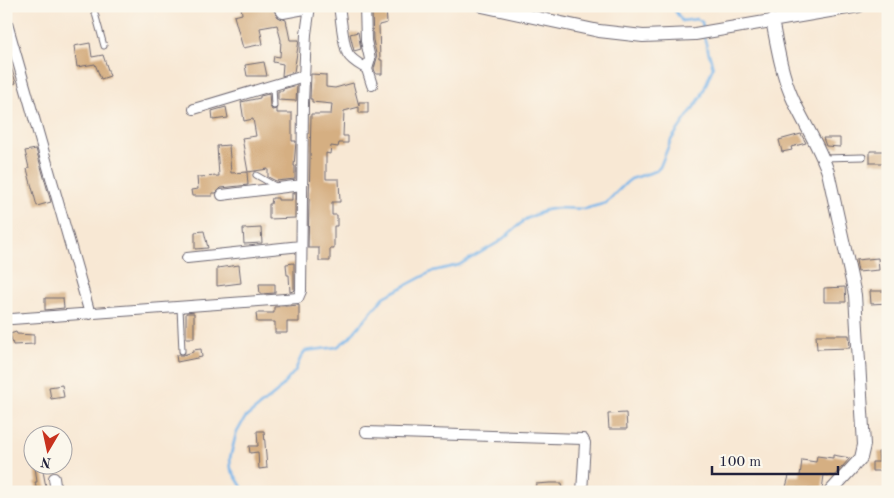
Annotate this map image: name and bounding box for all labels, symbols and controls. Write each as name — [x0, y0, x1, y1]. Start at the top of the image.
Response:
north arrow — [22, 426, 72, 476]
scale bar — [712, 443, 838, 475]
text: N — [39, 454, 53, 470]
text: 100 m — [719, 455, 761, 470]

